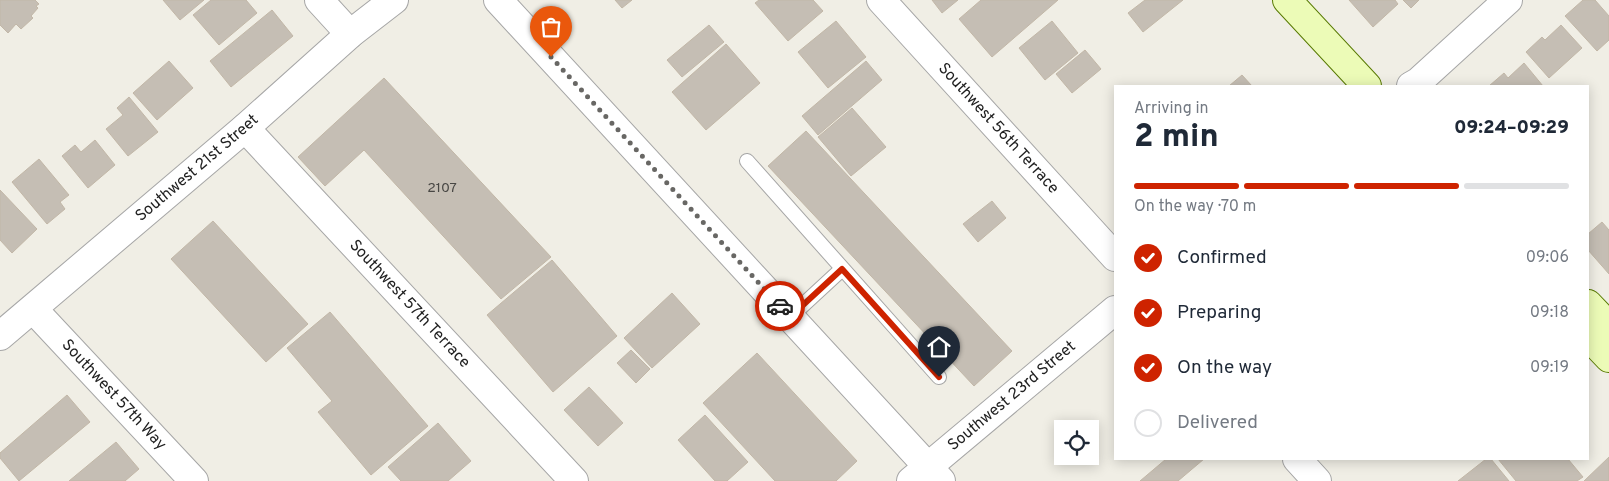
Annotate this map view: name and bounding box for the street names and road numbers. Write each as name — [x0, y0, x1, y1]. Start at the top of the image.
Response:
street label: Southwest 56th Terrace — [933, 59, 1063, 198]
street label: Southwest 21st Street — [132, 110, 263, 226]
street label: Southwest 57th Terrace — [345, 236, 474, 373]
street label: Southwest 57th Way — [57, 336, 170, 455]
street label: Southwest 23rd Street — [944, 337, 1080, 456]

